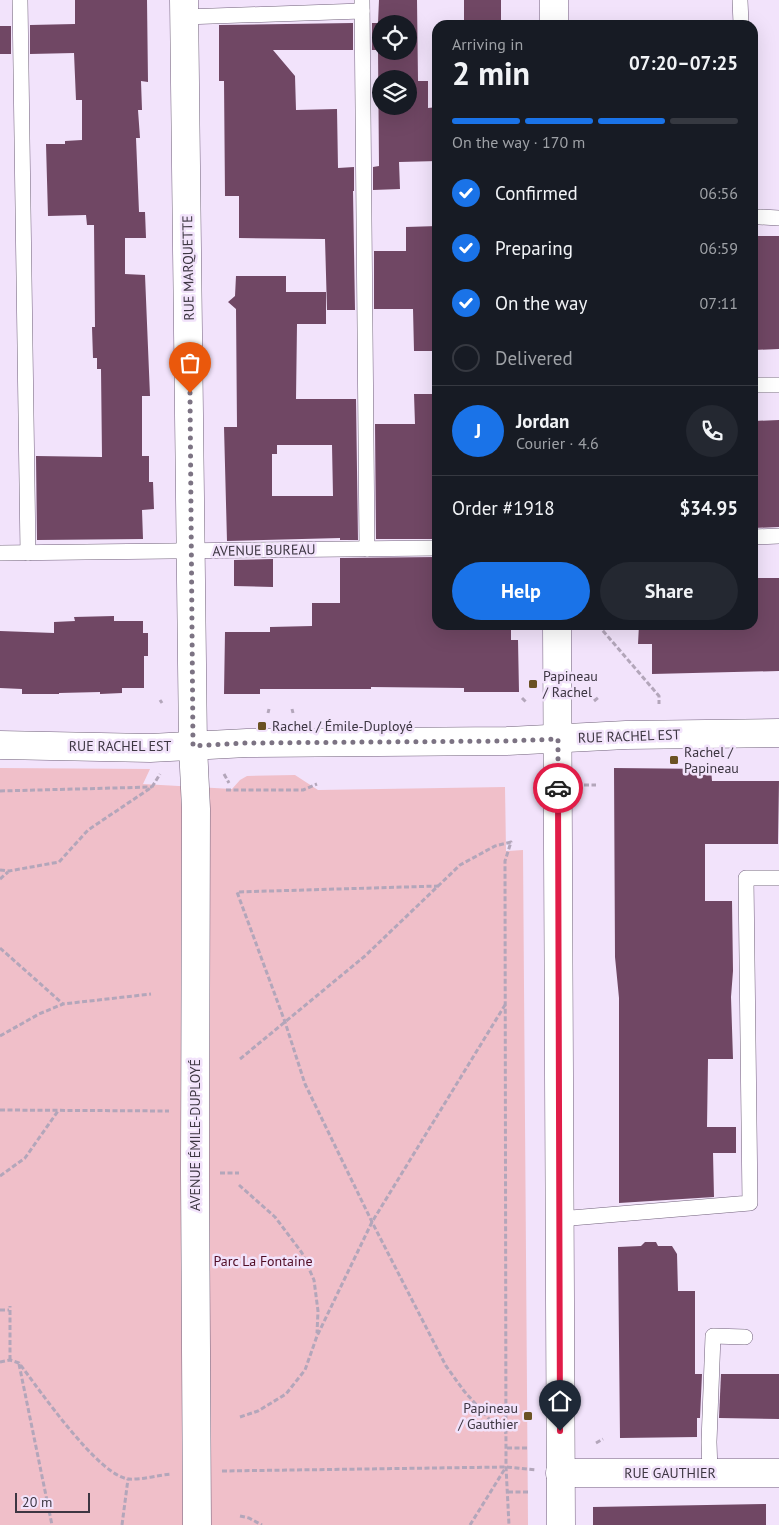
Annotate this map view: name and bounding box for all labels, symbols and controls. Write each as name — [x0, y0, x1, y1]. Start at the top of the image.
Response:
map controls — [372, 15, 417, 115]
button: locate — [372, 15, 417, 60]
text: Arriving in — [452, 34, 523, 54]
text: 07:20–07:25 — [629, 51, 738, 75]
text: 2 min — [452, 52, 530, 94]
button: layers — [372, 70, 417, 115]
text: On the way · 170 m — [452, 132, 585, 152]
icon: check — [452, 179, 480, 207]
text: Confirmed — [495, 181, 578, 205]
text: 06:56 — [700, 183, 738, 203]
street label: RUE MARQUETTE — [178, 215, 198, 321]
icon: check — [452, 234, 480, 262]
text: Preparing — [495, 236, 573, 260]
text: 06:59 — [700, 238, 738, 258]
icon: check — [452, 289, 480, 317]
text: On the way — [495, 291, 587, 315]
text: 07:11 — [700, 293, 738, 313]
pin — [169, 342, 211, 393]
text: Delivered — [495, 346, 573, 370]
icon: bag — [176, 349, 204, 377]
button: phone — [686, 405, 738, 457]
text: Jordan — [516, 409, 569, 433]
text: J — [475, 419, 481, 443]
text: Courier · 4.6 — [516, 433, 599, 453]
text: Order #1918 — [452, 496, 555, 520]
text: $34.95 — [679, 496, 738, 520]
street label: AVENUE BUREAU — [212, 540, 316, 560]
button: Help — [452, 562, 590, 620]
button: Share — [600, 562, 738, 620]
place label: Papineau / Rachel — [542, 667, 598, 701]
marker: Papineau / Rachel — [527, 678, 539, 690]
place label: Rachel / Émile-Duployé — [272, 717, 413, 735]
marker: Rachel / Émile-Duployé — [256, 720, 268, 732]
street label: RUE RACHEL EST — [577, 725, 681, 747]
street label: RUE RACHEL EST — [69, 737, 171, 755]
place label: Rachel / Papineau — [684, 743, 739, 777]
marker: Rachel / Papineau — [668, 754, 680, 766]
courier — [533, 763, 583, 813]
icon: car — [544, 774, 572, 802]
street label: AVENUE ÉMILE-DUPLOYÉ — [186, 1059, 204, 1211]
park label: Parc La Fontaine — [213, 1252, 313, 1270]
pin — [539, 1380, 581, 1431]
icon: home — [546, 1387, 574, 1415]
place label: Papineau / Gauthier — [457, 1399, 518, 1433]
marker: Papineau / Gauthier — [522, 1410, 534, 1422]
street label: RUE GAUTHIER — [624, 1464, 716, 1482]
scale bar — [15, 1490, 90, 1513]
text: 20 m — [22, 1493, 52, 1511]

